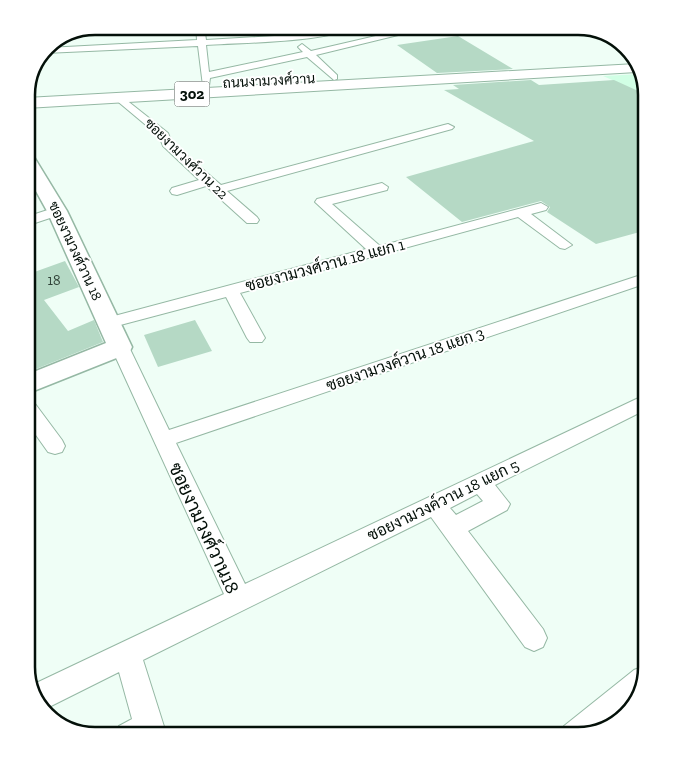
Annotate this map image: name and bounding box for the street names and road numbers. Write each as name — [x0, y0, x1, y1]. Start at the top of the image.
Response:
street label: ถนนงามวงศ์วาน — [222, 69, 316, 92]
road number: 302 — [174, 82, 210, 106]
street label: ซอยงามวงศ์วาน 22 — [141, 114, 232, 203]
street label: ซอยงามวงศ์วาน 18 — [45, 199, 105, 303]
street label: ซอยงามวงศ์วาน 18 แยก 1 — [243, 232, 407, 295]
street label: ซอยงามวงค์วาน 18 แยก 3 — [323, 320, 487, 395]
street label: ซอยงามวงค์วาน 18 แยก 5 — [363, 452, 522, 545]
street label: ซอยงามวงศ์วาน18 — [164, 459, 245, 597]

